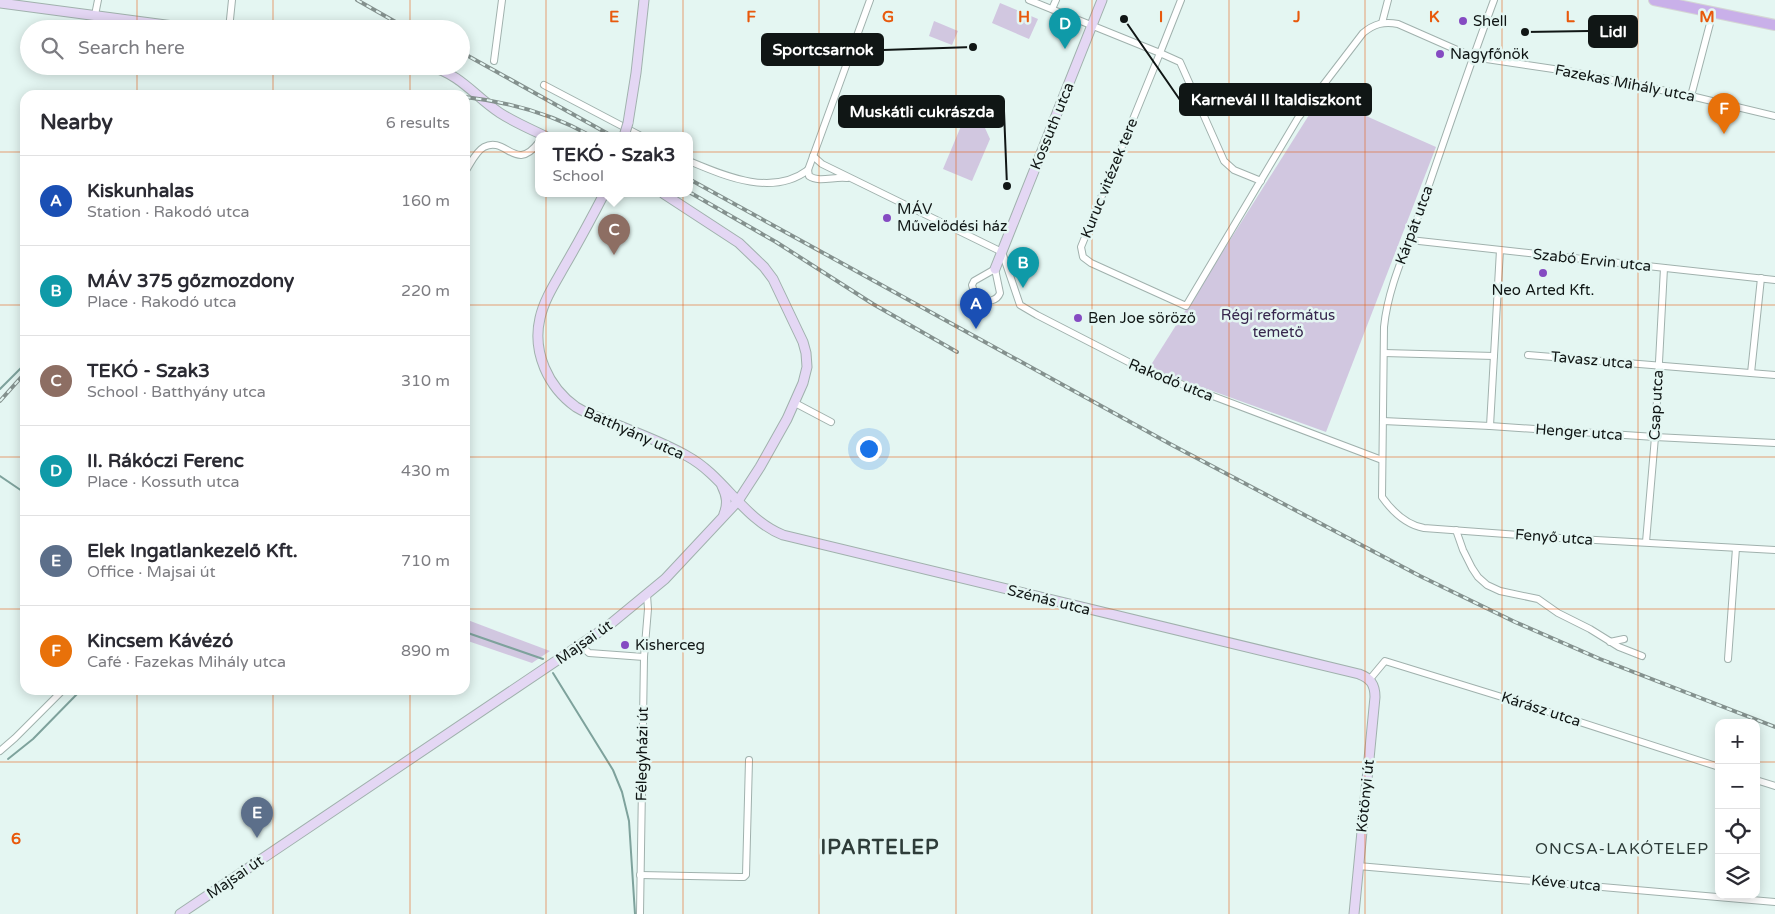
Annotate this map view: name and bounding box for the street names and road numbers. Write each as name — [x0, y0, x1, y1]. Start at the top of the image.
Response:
street label: Fazekas Mihály utca — [1553, 61, 1697, 105]
street label: Kossuth utca — [1026, 80, 1078, 172]
street label: Kuruc vitézek tere — [1077, 115, 1141, 241]
street label: Kárpát utca — [1391, 183, 1437, 267]
street label: Szabó Ervin utca — [1532, 245, 1652, 275]
street label: Tavasz utca — [1550, 347, 1634, 373]
street label: Rakodó utca — [1126, 355, 1216, 405]
street label: Csap utca — [1645, 369, 1667, 441]
street label: Batthyány utca — [581, 403, 687, 463]
street label: Henger utca — [1535, 420, 1623, 444]
street label: Fenyő utca — [1514, 525, 1594, 549]
street label: Szénás utca — [1006, 581, 1092, 619]
street label: Majsai út — [552, 616, 616, 668]
street label: Kárász utca — [1499, 688, 1583, 730]
street label: Félegyházi út — [632, 706, 652, 801]
street label: Kötönyi út — [1352, 758, 1378, 833]
street label: Majsai út — [203, 851, 267, 903]
street label: Kéve utca — [1530, 871, 1602, 895]

